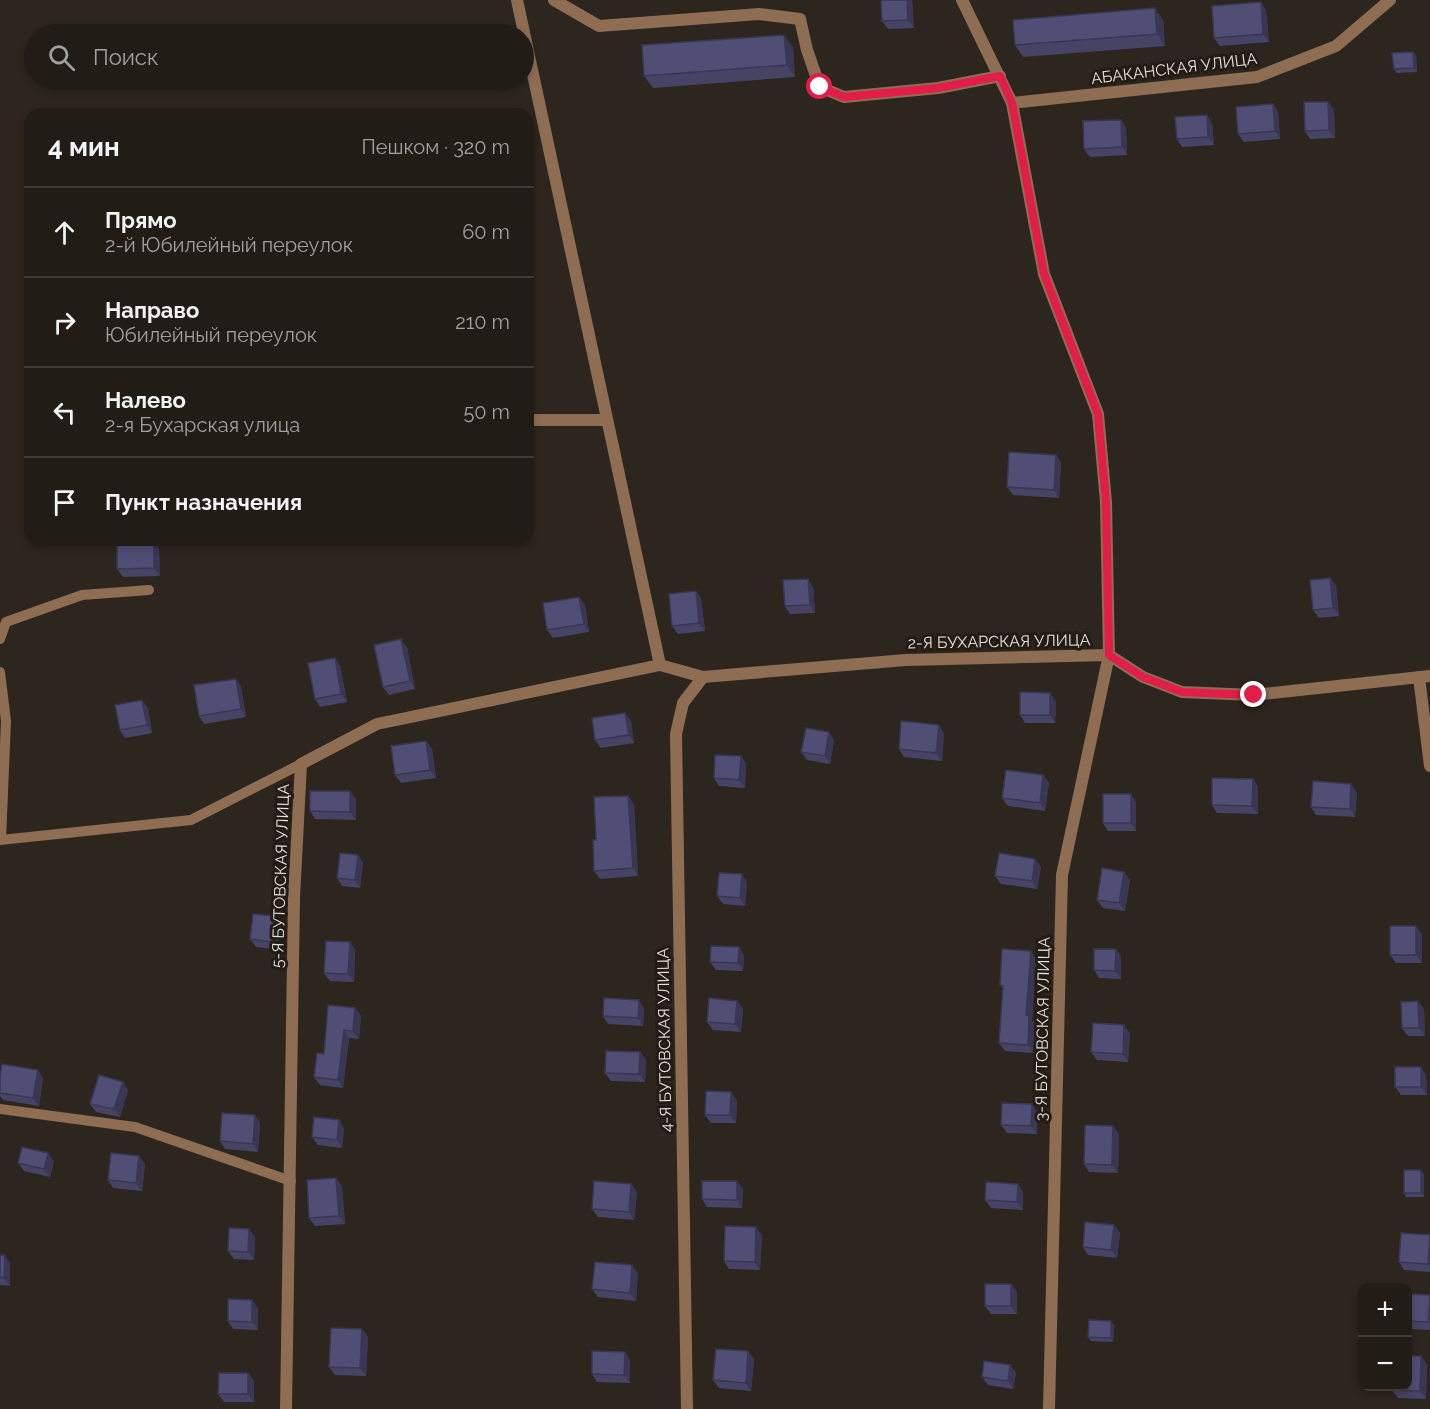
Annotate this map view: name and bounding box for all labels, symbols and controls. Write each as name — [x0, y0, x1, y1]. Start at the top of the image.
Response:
search box — [24, 24, 534, 90]
icon: search — [45, 41, 78, 74]
text: Поиск — [93, 44, 158, 70]
street label: АБАКАНСКАЯ УЛИЦА — [1090, 49, 1258, 88]
route start — [806, 73, 832, 99]
text: 4 мин — [48, 132, 120, 162]
text: Пешком · 320 m — [361, 135, 510, 159]
text: Прямо — [105, 207, 177, 233]
icon: ahead — [48, 216, 81, 249]
text: 60 m — [462, 220, 510, 244]
text: 2-й Юбилейный переулок — [105, 233, 353, 257]
text: Направо — [105, 297, 199, 323]
icon: right — [48, 306, 81, 339]
text: 210 m — [455, 310, 510, 334]
text: Юбилейный переулок — [105, 323, 317, 347]
text: Налево — [105, 387, 186, 413]
icon: left — [48, 396, 81, 429]
text: 50 m — [463, 400, 510, 424]
text: 2-я Бухарская улица — [105, 413, 300, 437]
icon: arrive — [48, 486, 81, 519]
text: Пункт назначения — [105, 489, 302, 515]
street label: 2-Я БУХАРСКАЯ УЛИЦА — [907, 630, 1091, 653]
route end — [1240, 681, 1266, 707]
street label: 5-Я БУТОВСКАЯ УЛИЦА — [268, 783, 293, 969]
street label: 3-Я БУТОВСКАЯ УЛИЦА — [1031, 937, 1054, 1121]
street label: 4-Я БУТОВСКАЯ УЛИЦА — [653, 947, 676, 1132]
map controls — [1358, 1283, 1412, 1391]
button: + — [1358, 1283, 1412, 1337]
button: − — [1358, 1337, 1412, 1391]

